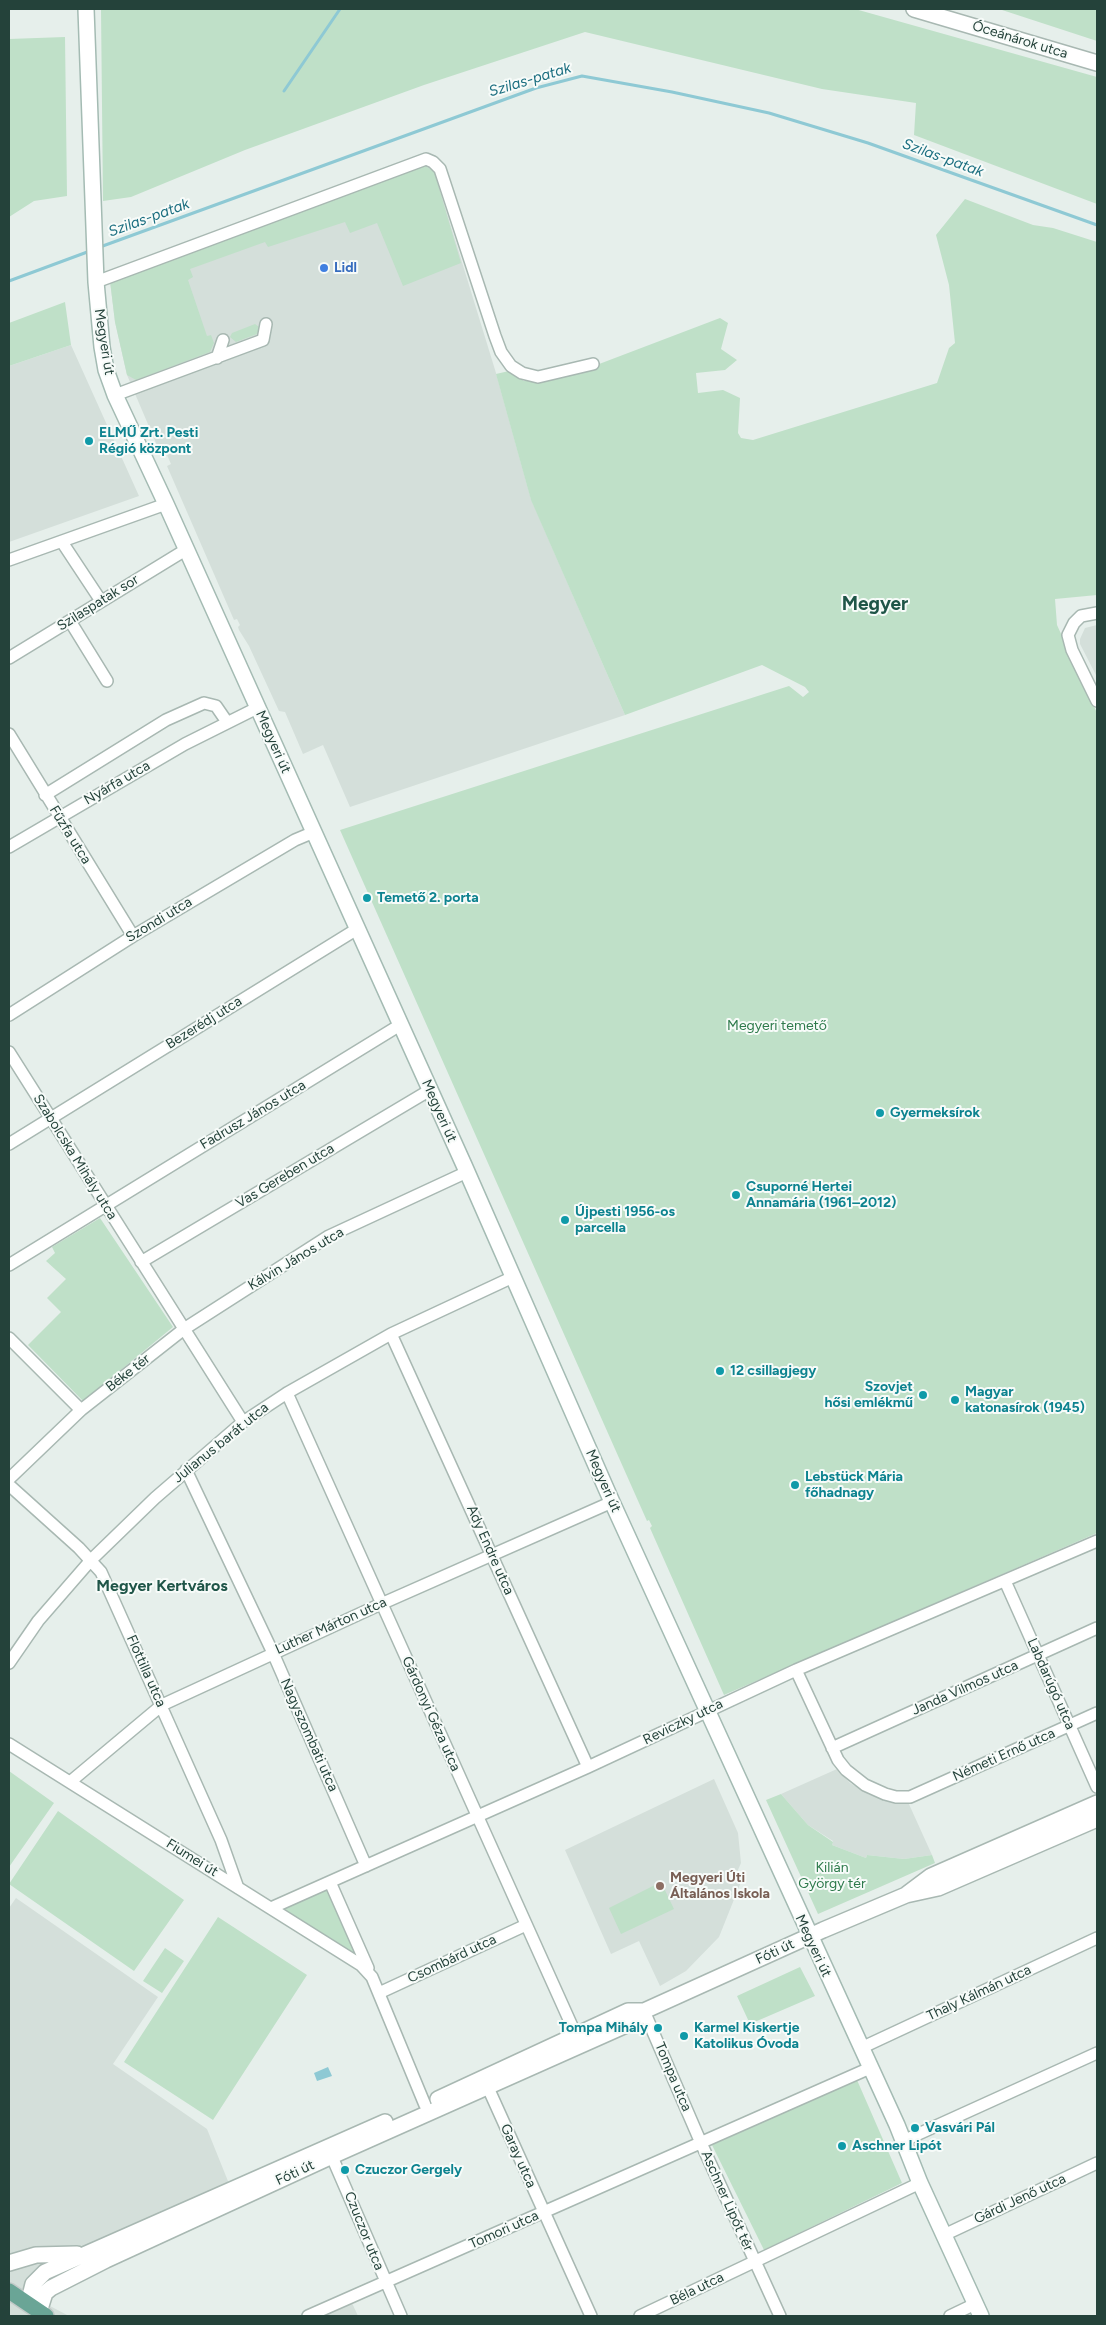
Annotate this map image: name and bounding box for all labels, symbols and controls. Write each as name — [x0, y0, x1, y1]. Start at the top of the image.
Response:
street label: Óceánárok utca — [970, 17, 1070, 63]
water label: Szilas-patak — [487, 59, 573, 101]
water label: Szilas-patak — [900, 135, 986, 181]
water label: Szilas-patak — [106, 195, 192, 241]
place label: Lidl — [334, 260, 357, 276]
marker: Lidl — [318, 262, 330, 274]
street label: Megyeri út — [90, 308, 118, 376]
place label: ELMŰ Zrt. Pesti Régió központ — [99, 425, 198, 458]
marker: ELMŰ Zrt. Pesti Régió központ — [83, 435, 95, 447]
street label: Szilaspatak sor — [54, 571, 142, 635]
district label: Megyer — [842, 593, 908, 615]
street label: Megyeri út — [252, 708, 294, 776]
street label: Nyárfa utca — [81, 757, 153, 809]
street label: Fűzfa utca — [45, 803, 95, 867]
place label: Temető 2. porta — [377, 890, 479, 906]
marker: Temető 2. porta — [361, 892, 373, 904]
street label: Szondi utca — [123, 894, 195, 946]
street label: Bezerédj utca — [163, 993, 245, 1053]
park label: Megyeri temető — [727, 1018, 827, 1034]
street label: Fadrusz János utca — [197, 1077, 309, 1153]
street label: Megyeri út — [418, 1077, 460, 1145]
street label: Szabolcska Mihály utca — [29, 1091, 121, 1223]
place label: Gyermeksírok — [890, 1105, 980, 1121]
marker: Gyermeksírok — [874, 1107, 886, 1119]
street label: Vas Gereben utca — [233, 1140, 337, 1212]
place label: Csuporné Hertei Annamária (1961–2012) — [746, 1179, 896, 1212]
marker: Csuporné Hertei Annamária (1961–2012) — [730, 1189, 742, 1201]
place label: Újpesti 1956-os parcella — [575, 1204, 675, 1236]
marker: Újpesti 1956-os parcella — [559, 1214, 571, 1226]
street label: Kálvin János utca — [245, 1224, 347, 1294]
street label: Béke tér — [102, 1350, 154, 1396]
place label: 12 csillagjegy — [730, 1363, 816, 1379]
marker: 12 csillagjegy — [714, 1365, 726, 1377]
place label: Szovjet hősi emlékmű — [824, 1379, 913, 1411]
place label: Magyar katonasírok (1945) — [965, 1384, 1085, 1416]
marker: Szovjet hősi emlékmű — [917, 1389, 929, 1401]
marker: Magyar katonasírok (1945) — [949, 1394, 961, 1406]
street label: Julianus barát utca — [170, 1399, 272, 1487]
street label: Megyeri út — [582, 1447, 624, 1515]
place label: Lebstück Mária főhadnagy — [805, 1469, 903, 1501]
marker: Lebstück Mária főhadnagy — [789, 1479, 801, 1491]
street label: Ady Endre utca — [463, 1503, 517, 1597]
district label: Megyer Kertváros — [96, 1576, 228, 1596]
street label: Luther Márton utca — [273, 1594, 389, 1658]
street label: Flottilla utca — [123, 1632, 169, 1710]
street label: Labdarúgó utca — [1023, 1636, 1079, 1732]
street label: Gárdonyi Géza utca — [398, 1654, 464, 1774]
street label: Janda Vilmos utca — [909, 1657, 1021, 1719]
street label: Nagyszombati utca — [276, 1676, 342, 1794]
street label: Reviczky utca — [640, 1695, 726, 1749]
street label: Németi Ernő utca — [950, 1725, 1058, 1785]
street label: Fiumei út — [163, 1836, 221, 1880]
park label: Kilián György tér — [798, 1860, 866, 1892]
place label: Megyeri Úti Általános Iskola — [670, 1870, 770, 1902]
marker: Megyeri Úti Általános Iskola — [654, 1880, 666, 1892]
street label: Megyeri út — [791, 1912, 835, 1980]
street label: Csombárd utca — [405, 1931, 499, 1987]
street label: Fóti út — [753, 1936, 797, 1968]
street label: Thaly Kálmán utca — [924, 1961, 1034, 2025]
place label: Tompa Mihály — [559, 2020, 648, 2036]
place label: Karmel Kiskertje Katolikus Óvoda — [694, 2020, 800, 2052]
marker: Tompa Mihály — [652, 2022, 664, 2034]
marker: Karmel Kiskertje Katolikus Óvoda — [678, 2030, 690, 2042]
street label: Tompa utca — [651, 2040, 695, 2114]
place label: Vasvári Pál — [925, 2120, 995, 2136]
street label: Garay utca — [496, 2121, 540, 2191]
marker: Vasvári Pál — [909, 2122, 921, 2134]
place label: Aschner Lipót — [852, 2138, 942, 2154]
marker: Aschner Lipót — [836, 2140, 848, 2152]
street label: Aschner Lipót tér — [697, 2148, 757, 2254]
street label: Fóti út — [273, 2157, 317, 2189]
place label: Czuczor Gergely — [355, 2162, 462, 2178]
marker: Czuczor Gergely — [339, 2164, 351, 2176]
street label: Gárdi Jenő utca — [971, 2170, 1069, 2228]
street label: Czuczor utca — [341, 2189, 387, 2273]
street label: Tomori utca — [467, 2207, 541, 2253]
street label: Béla utca — [667, 2269, 727, 2309]

